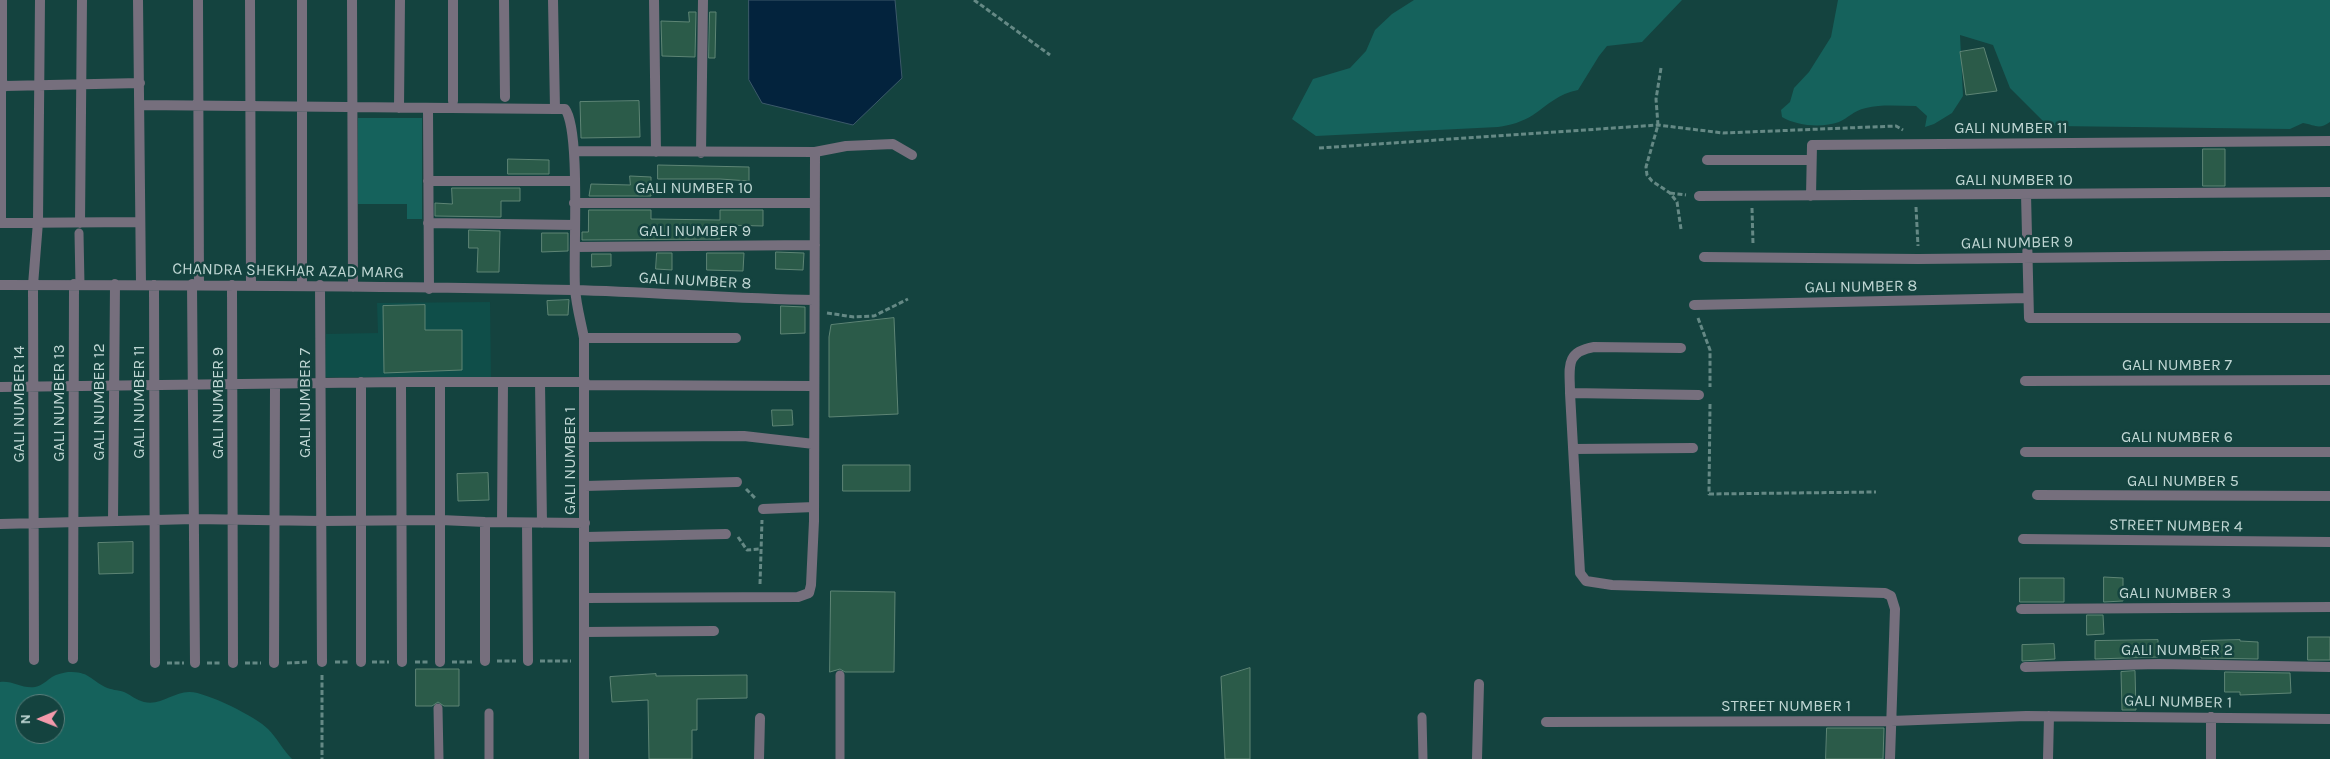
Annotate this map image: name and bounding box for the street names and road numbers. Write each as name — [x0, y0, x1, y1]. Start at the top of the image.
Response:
street label: GALI NUMBER 11 — [1954, 118, 2068, 138]
street label: GALI NUMBER 10 — [1955, 170, 2073, 190]
street label: GALI NUMBER 10 — [635, 178, 753, 198]
street label: GALI NUMBER 9 — [639, 221, 751, 241]
street label: GALI NUMBER 9 — [1961, 232, 2073, 254]
street label: CHANDRA SHEKHAR AZAD MARG — [172, 259, 404, 283]
street label: GALI NUMBER 8 — [638, 268, 752, 294]
street label: GALI NUMBER 8 — [1805, 276, 1917, 298]
street label: GALI NUMBER 12 — [89, 343, 109, 461]
street label: GALI NUMBER 13 — [49, 344, 69, 462]
street label: GALI NUMBER 11 — [129, 345, 149, 459]
street label: GALI NUMBER 14 — [9, 346, 29, 462]
street label: GALI NUMBER 9 — [208, 347, 228, 459]
street label: GALI NUMBER 7 — [295, 348, 315, 458]
street label: GALI NUMBER 7 — [2122, 355, 2232, 375]
street label: GALI NUMBER 1 — [560, 407, 580, 515]
street label: GALI NUMBER 6 — [2121, 427, 2233, 447]
street label: GALI NUMBER 5 — [2127, 471, 2239, 491]
street label: STREET NUMBER 4 — [2109, 515, 2243, 537]
street label: GALI NUMBER 3 — [2119, 583, 2231, 603]
street label: GALI NUMBER 2 — [2121, 640, 2233, 660]
street label: GALI NUMBER 1 — [2124, 691, 2232, 713]
street label: STREET NUMBER 1 — [1721, 696, 1851, 716]

